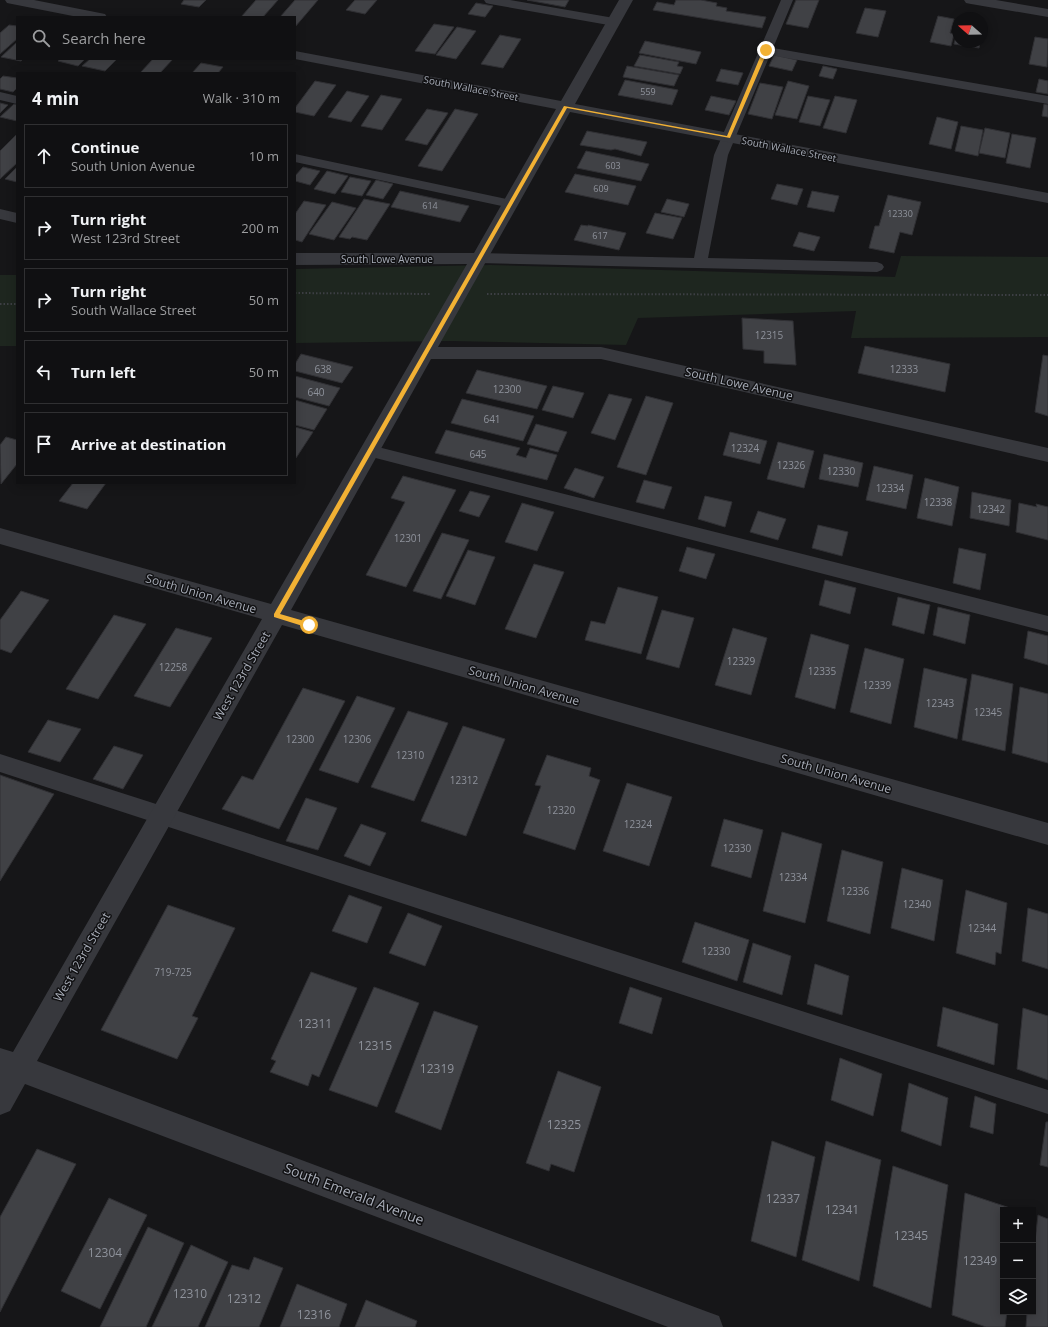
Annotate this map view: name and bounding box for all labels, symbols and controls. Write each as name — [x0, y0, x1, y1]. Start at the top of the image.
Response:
north arrow — [952, 12, 988, 48]
search box — [16, 16, 296, 60]
icon: search — [30, 27, 52, 49]
text: Search here — [62, 28, 146, 48]
route end — [757, 41, 775, 59]
street label: South Wallace Street — [422, 72, 520, 104]
house number: 559 — [640, 85, 656, 98]
text: 4 min — [32, 87, 79, 110]
text: Walk · 310 m — [203, 89, 280, 107]
street label: South Wallace Street — [740, 133, 838, 165]
text: Continue — [71, 137, 139, 157]
icon: ahead — [33, 145, 55, 167]
text: 10 m — [249, 147, 279, 165]
text: South Union Avenue — [71, 157, 195, 175]
house number: 603 — [605, 159, 621, 172]
house number: 609 — [593, 182, 609, 195]
house number: 614 — [422, 199, 438, 212]
house number: 12330 — [887, 207, 913, 220]
text: Turn right — [71, 209, 146, 229]
icon: right — [33, 217, 55, 239]
text: 200 m — [241, 219, 279, 237]
text: West 123rd Street — [71, 229, 180, 247]
house number: 617 — [592, 229, 608, 242]
street label: South Lowe Avenue — [341, 252, 433, 266]
text: Turn right — [71, 281, 146, 301]
icon: right — [33, 289, 55, 311]
text: 50 m — [249, 291, 279, 309]
text: South Wallace Street — [71, 301, 196, 319]
house number: 12315 — [755, 328, 784, 342]
icon: left — [33, 361, 55, 383]
text: Turn left — [71, 362, 136, 382]
house number: 638 — [314, 362, 332, 376]
house number: 12333 — [890, 362, 919, 376]
text: 50 m — [249, 363, 279, 381]
street label: South Lowe Avenue — [683, 363, 795, 404]
house number: 12300 — [493, 382, 522, 396]
house number: 640 — [307, 385, 325, 399]
house number: 641 — [483, 412, 501, 426]
icon: arrive — [33, 433, 55, 455]
text: Arrive at destination — [71, 434, 226, 454]
house number: 12324 — [731, 441, 760, 455]
house number: 645 — [469, 447, 487, 461]
house number: 12326 — [777, 458, 806, 472]
house number: 12330 — [827, 464, 856, 478]
house number: 12334 — [876, 481, 905, 495]
house number: 12338 — [924, 495, 953, 509]
house number: 12342 — [977, 502, 1006, 516]
house number: 12301 — [394, 531, 422, 545]
street label: South Union Avenue — [144, 570, 259, 618]
route start — [300, 616, 318, 634]
street label: West 123rd Street — [209, 628, 274, 723]
house number: 12329 — [727, 654, 756, 668]
house number: 12258 — [159, 660, 188, 674]
street label: South Union Avenue — [467, 662, 582, 710]
house number: 12335 — [808, 664, 837, 678]
house number: 12339 — [863, 678, 892, 692]
house number: 12343 — [926, 696, 955, 710]
house number: 12345 — [974, 705, 1003, 719]
house number: 12300 — [286, 732, 315, 746]
house number: 12306 — [343, 732, 372, 746]
house number: 12310 — [396, 748, 425, 762]
street label: South Union Avenue — [779, 750, 894, 798]
house number: 12312 — [450, 773, 479, 787]
house number: 12320 — [547, 803, 576, 817]
house number: 12324 — [624, 817, 653, 831]
house number: 12330 — [723, 841, 752, 855]
house number: 12334 — [779, 870, 808, 884]
house number: 12336 — [841, 884, 870, 898]
house number: 12340 — [903, 897, 932, 911]
street label: West 123rd Street — [49, 909, 114, 1004]
house number: 12344 — [968, 921, 997, 935]
house number: 12330 — [702, 944, 731, 958]
house number: 719-725 — [154, 965, 192, 979]
house number: 12311 — [298, 1015, 332, 1032]
house number: 12315 — [358, 1037, 392, 1054]
house number: 12319 — [420, 1060, 454, 1077]
house number: 12325 — [547, 1116, 581, 1133]
street label: South Emerald Avenue — [281, 1158, 427, 1229]
house number: 12337 — [766, 1190, 800, 1207]
house number: 12341 — [825, 1201, 859, 1218]
map controls — [1000, 1207, 1036, 1315]
button: + — [1000, 1207, 1036, 1243]
house number: 12345 — [894, 1227, 928, 1244]
button: − — [1000, 1243, 1036, 1279]
house number: 12304 — [88, 1244, 122, 1261]
house number: 12349 — [963, 1252, 997, 1269]
button: layers — [1000, 1279, 1036, 1315]
house number: 12310 — [173, 1285, 207, 1302]
house number: 12312 — [227, 1290, 261, 1307]
house number: 12316 — [297, 1306, 331, 1323]

